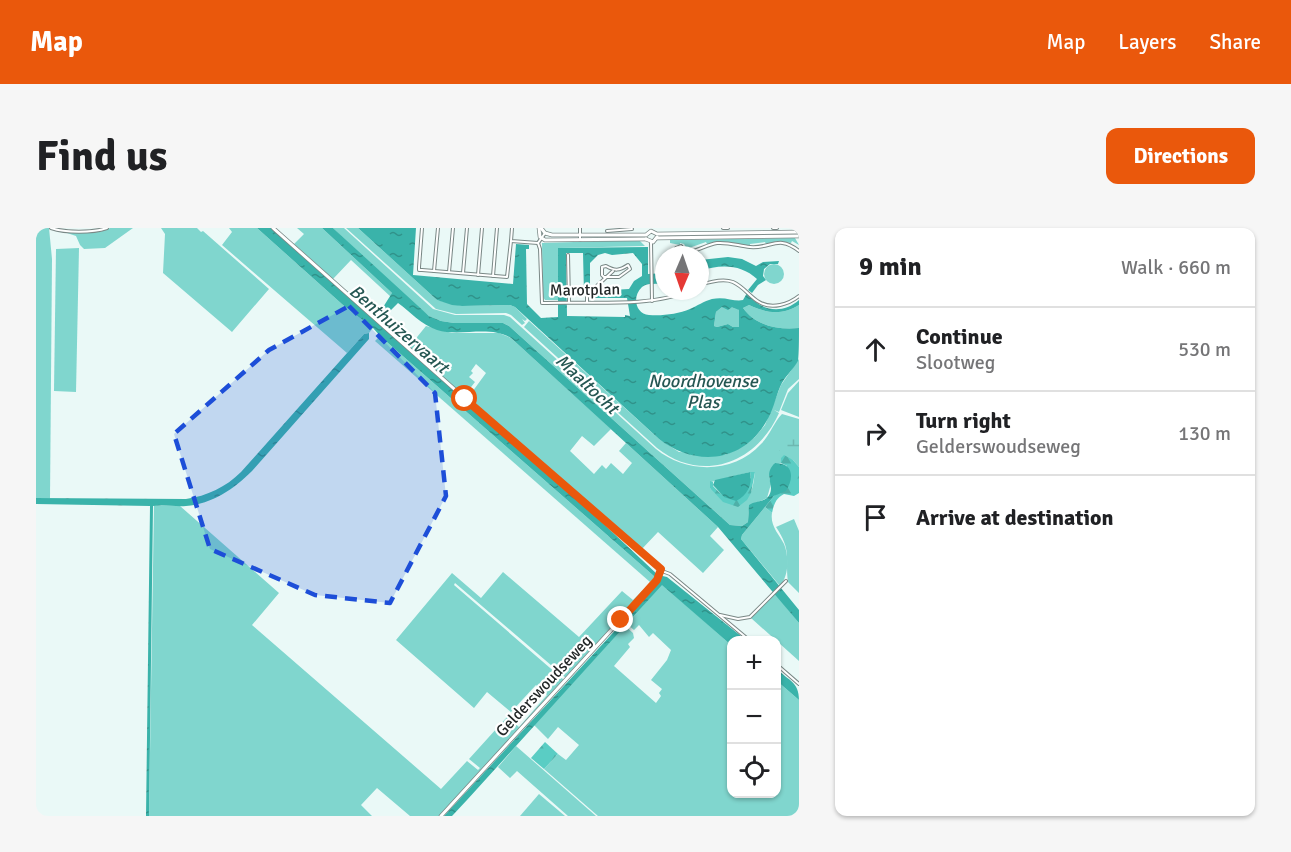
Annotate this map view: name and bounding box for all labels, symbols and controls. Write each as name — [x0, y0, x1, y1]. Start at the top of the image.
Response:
text: Map — [30, 25, 83, 59]
text: Map — [1047, 29, 1085, 55]
text: Layers — [1118, 29, 1176, 55]
text: Share — [1209, 29, 1261, 55]
button: Directions — [1106, 128, 1255, 184]
text: Find us — [36, 131, 167, 182]
north arrow — [655, 246, 709, 300]
text: 9 min — [859, 251, 922, 283]
text: Walk · 660 m — [1121, 255, 1231, 280]
street label: Marotplan — [550, 279, 620, 301]
water label: Benthuizervaart — [345, 280, 455, 380]
text: Continue — [916, 323, 1003, 350]
icon: ahead — [859, 333, 892, 366]
text: 530 m — [1178, 337, 1231, 362]
water label: Maaltocht — [551, 349, 625, 420]
text: Slootweg — [916, 350, 995, 375]
water label: Noordhovense Plas — [648, 370, 759, 413]
route start — [451, 385, 477, 411]
text: Turn right — [916, 407, 1011, 434]
icon: right — [859, 417, 892, 450]
text: 130 m — [1178, 421, 1231, 446]
text: Gelderswoudseweg — [916, 434, 1081, 459]
icon: arrive — [859, 501, 892, 534]
text: Arrive at destination — [916, 504, 1113, 531]
route end — [607, 606, 633, 632]
street label: Gelderswoudseweg — [492, 631, 596, 741]
map controls — [727, 636, 781, 798]
button: + — [727, 636, 781, 690]
button: − — [727, 690, 781, 744]
button: locate — [727, 744, 781, 798]

